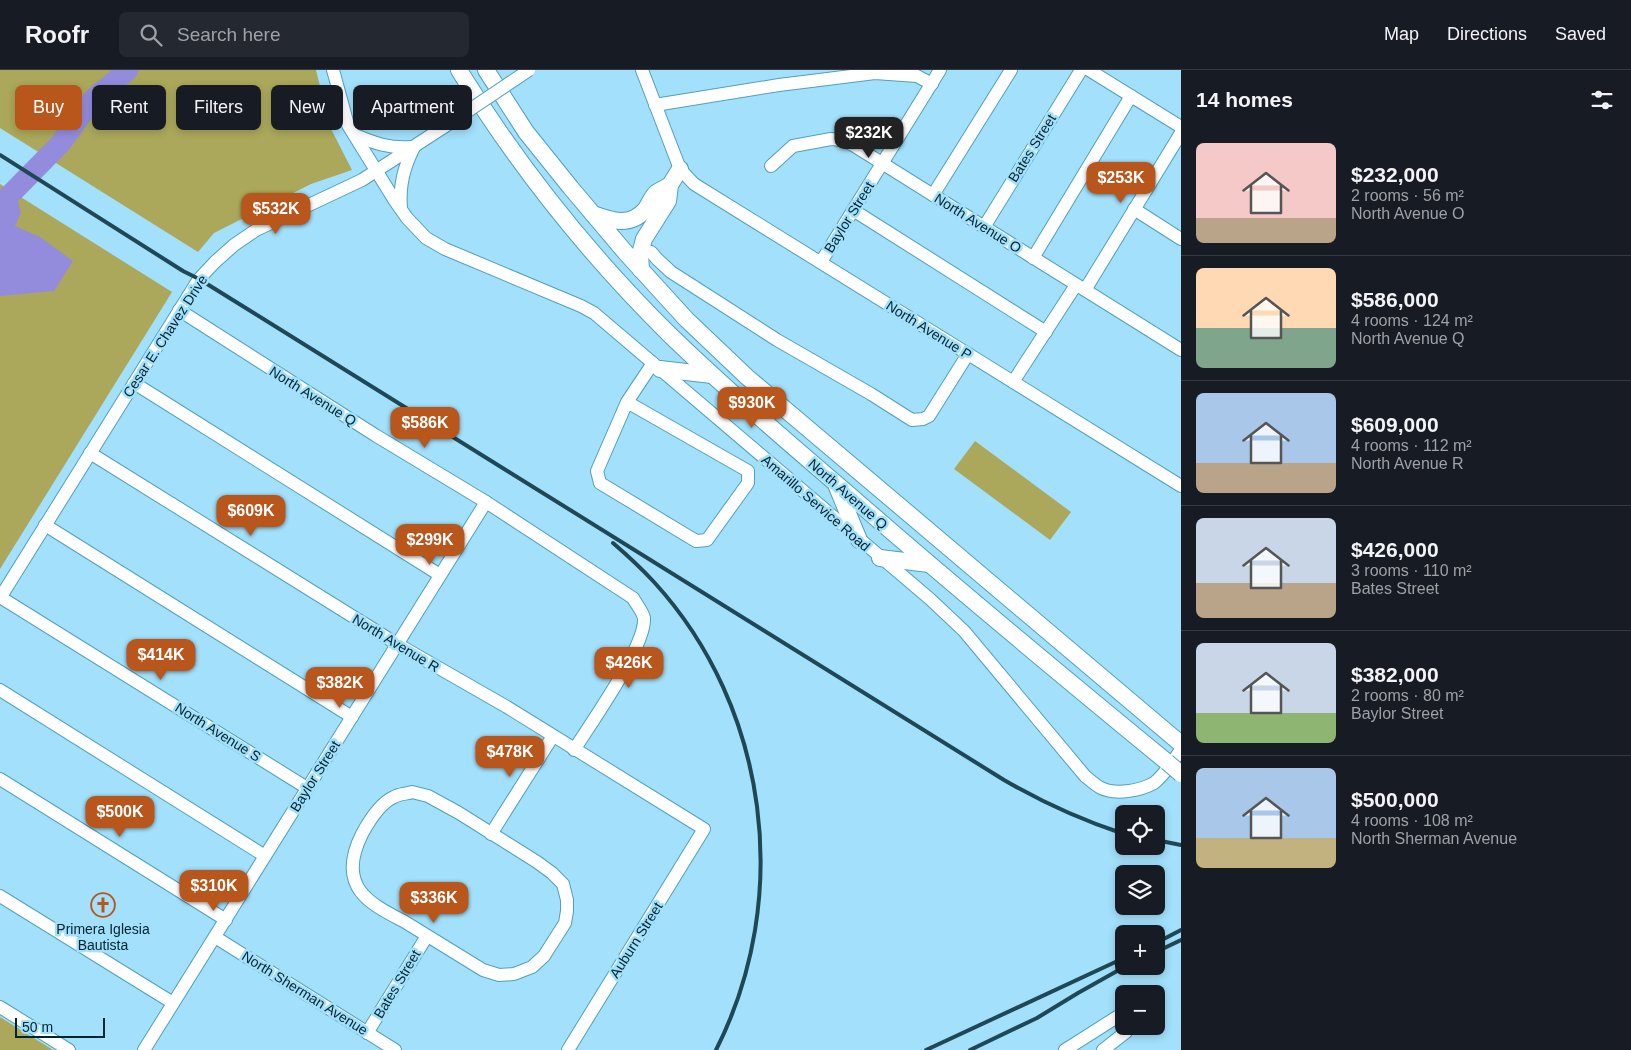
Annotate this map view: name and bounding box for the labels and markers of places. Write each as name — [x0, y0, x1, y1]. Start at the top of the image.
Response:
pin: $232K — [834, 116, 904, 159]
pin: $253K — [1086, 162, 1156, 204]
pin: $532K — [241, 192, 311, 235]
pin: $930K — [717, 386, 787, 429]
pin: $586K — [390, 406, 460, 449]
pin: $609K — [216, 494, 286, 537]
pin: $299K — [395, 524, 465, 566]
pin: $414K — [126, 638, 196, 681]
pin: $426K — [594, 646, 664, 689]
pin: $382K — [305, 666, 375, 709]
pin: $478K — [475, 736, 545, 778]
pin: $500K — [85, 796, 155, 838]
pin: $310K — [179, 870, 249, 912]
pin: $336K — [399, 882, 469, 924]
church icon: Primera Iglesia Bautista — [90, 892, 116, 918]
place label: Primera Iglesia Bautista — [56, 921, 150, 953]

